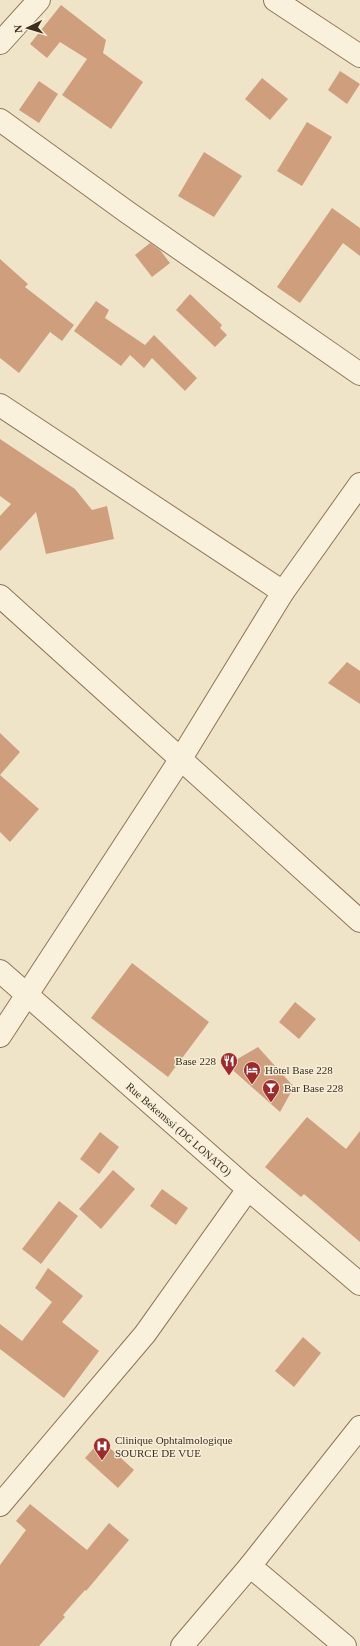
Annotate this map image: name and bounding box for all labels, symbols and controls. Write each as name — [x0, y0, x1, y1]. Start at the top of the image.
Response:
north arrow — [8, 8, 48, 48]
text: N — [12, 24, 24, 33]
restaurant icon: Base 228 — [219, 1051, 239, 1076]
place label: Base 228 — [175, 1055, 216, 1067]
hotel icon: Hôtel Base 228 — [242, 1060, 262, 1085]
place label: Hôtel Base 228 — [265, 1064, 333, 1076]
bar icon: Bar Base 228 — [261, 1078, 281, 1103]
street label: Rue Bekemssi (DG LONATO) — [123, 1080, 234, 1179]
place label: Bar Base 228 — [284, 1082, 344, 1094]
place label: Clinique Ophtalmologique SOURCE DE VUE — [115, 1434, 233, 1459]
hospital icon: Clinique Ophtalmologique SOURCE DE VUE — [92, 1436, 112, 1461]

